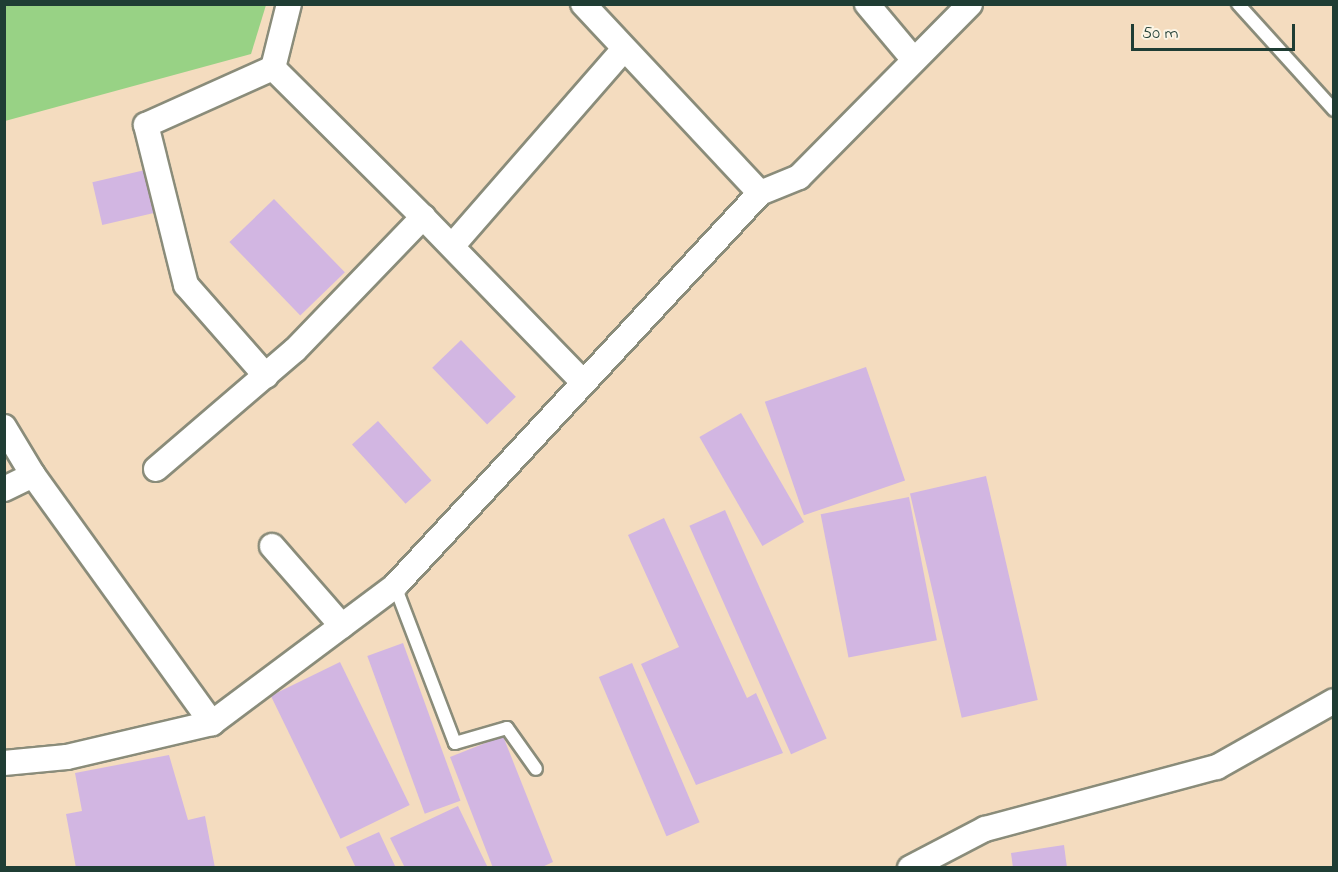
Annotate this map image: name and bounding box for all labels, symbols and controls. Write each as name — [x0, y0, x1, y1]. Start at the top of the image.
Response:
scale bar — [1134, 12, 1298, 50]
text: 50 m — [1142, 21, 1179, 47]

